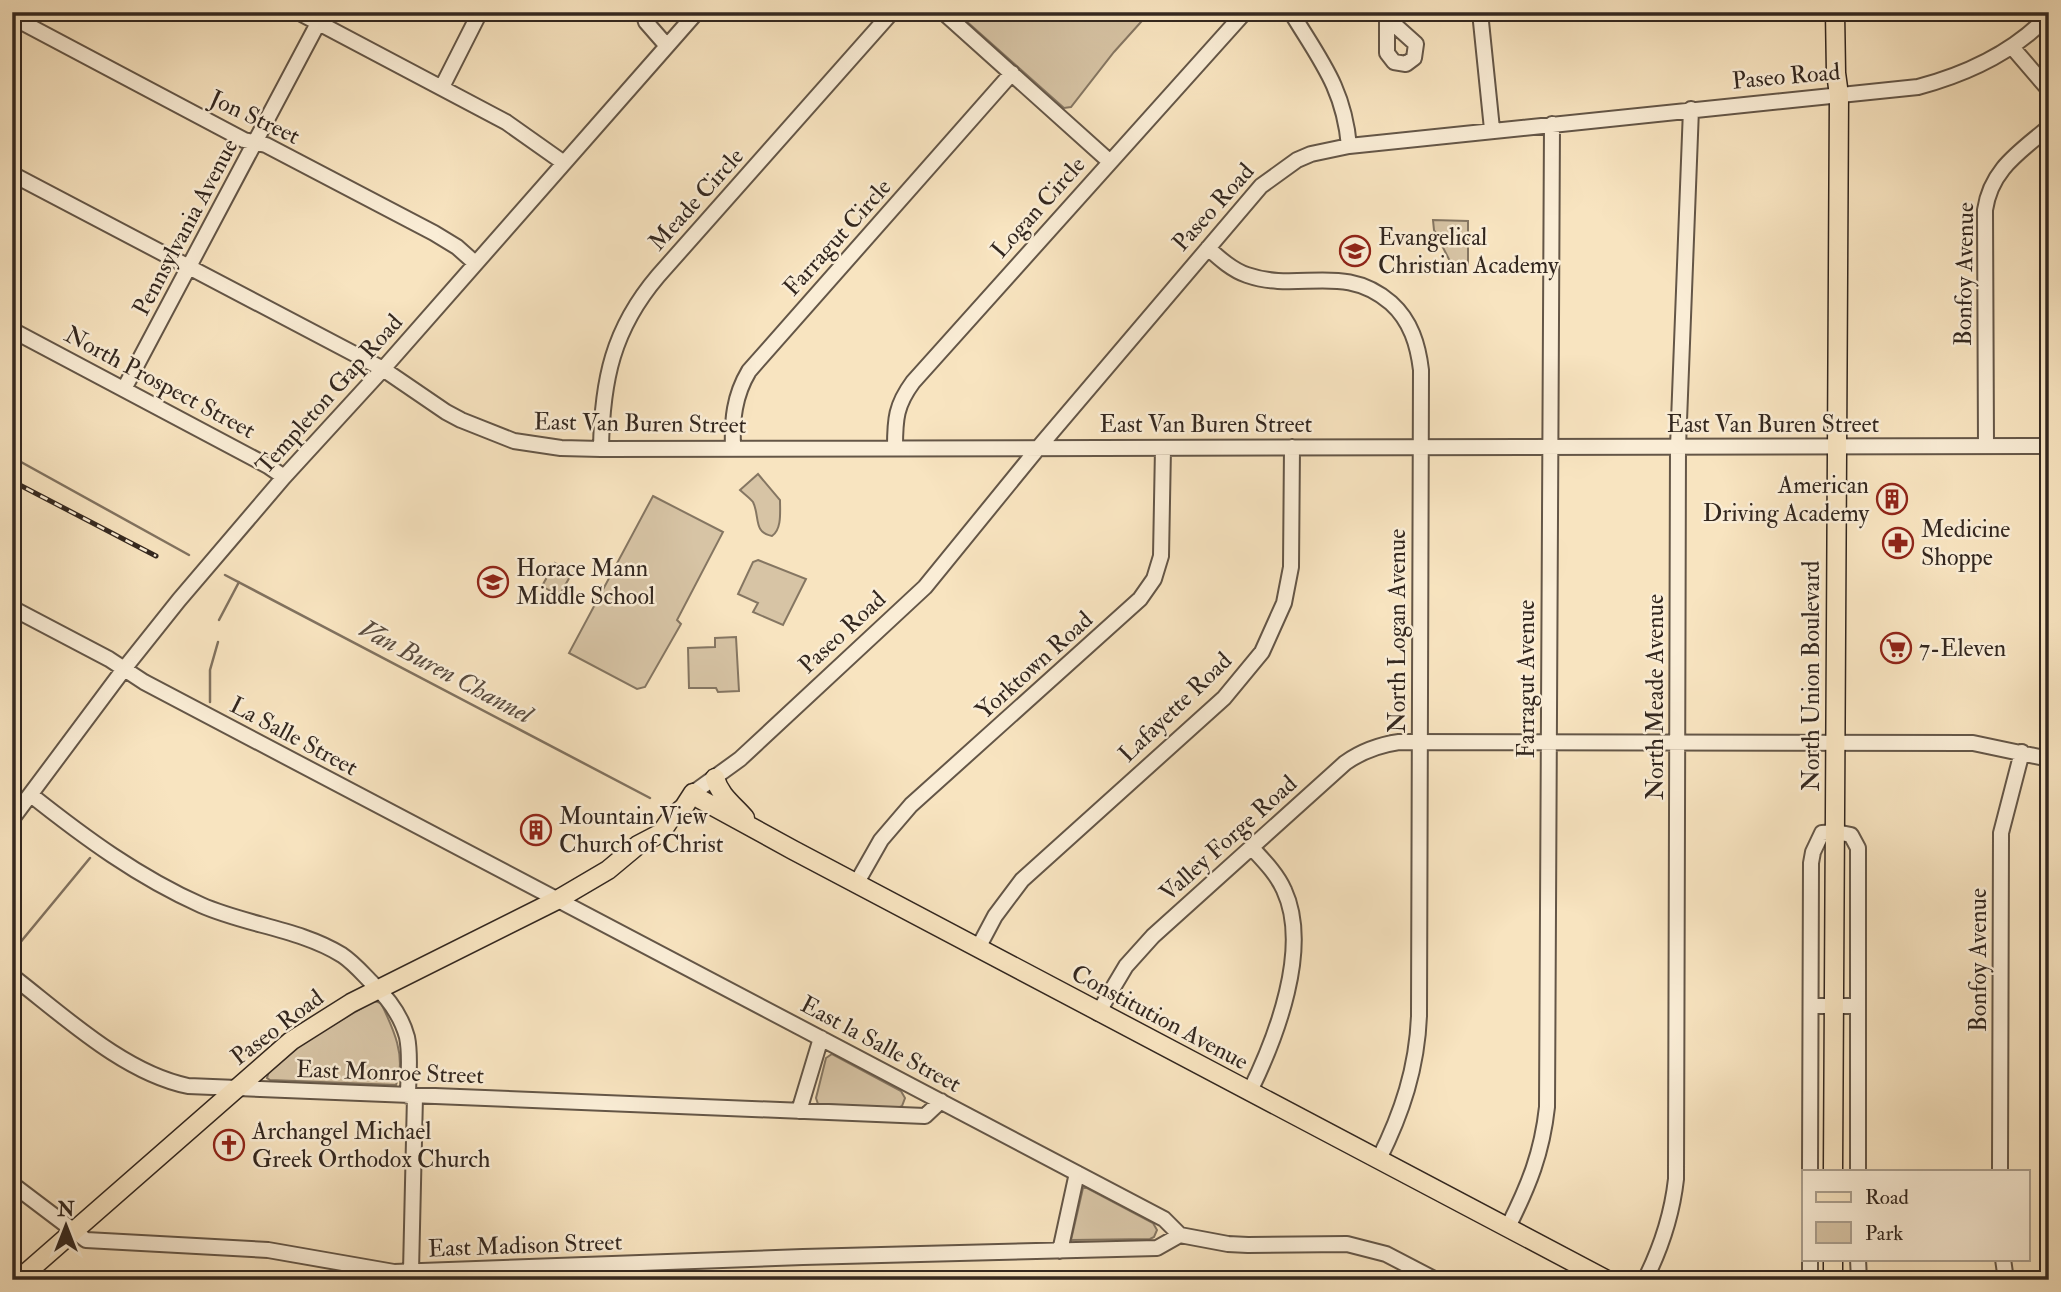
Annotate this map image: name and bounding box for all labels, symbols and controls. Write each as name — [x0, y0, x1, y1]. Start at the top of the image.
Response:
street label: Paseo Road — [1731, 56, 1842, 97]
street label: Jon Street — [204, 83, 305, 152]
street label: Pennsylvania Avenue — [126, 133, 245, 321]
street label: Meade Circle — [642, 141, 751, 257]
street label: Logan Circle — [985, 150, 1092, 265]
street label: Paseo Road — [1166, 157, 1261, 258]
street label: Farragut Circle — [776, 172, 898, 303]
street label: Bonfoy Avenue — [1948, 202, 1981, 346]
place label: Evangelical Christian Academy — [1378, 222, 1559, 281]
school or university icon: Evangelical Christian Academy — [1338, 234, 1372, 268]
street label: Templeton Gap Road — [249, 307, 410, 481]
street label: North Prospect Street — [59, 319, 261, 446]
street label: East Van Buren Street — [533, 406, 747, 441]
street label: East Van Buren Street — [1100, 409, 1313, 440]
street label: East Van Buren Street — [1667, 409, 1880, 440]
place label: American Driving Academy — [1703, 470, 1869, 529]
building icon: American Driving Academy — [1875, 482, 1909, 516]
place label: Medicine Shoppe — [1921, 514, 2010, 573]
pharmacy icon: Medicine Shoppe — [1881, 526, 1915, 560]
street label: North Logan Avenue — [1382, 529, 1413, 733]
place label: Horace Mann Middle School — [516, 553, 655, 612]
street label: North Union Boulevard — [1796, 561, 1827, 791]
school or university icon: Horace Mann Middle School — [476, 565, 510, 599]
street label: Paseo Road — [792, 584, 893, 681]
street label: North Meade Avenue — [1640, 594, 1671, 800]
street label: Farragut Avenue — [1511, 600, 1542, 758]
street label: Yorktown Road — [969, 604, 1100, 726]
water label: Van Buren Channel — [354, 613, 539, 732]
supermarket icon: 7-Eleven — [1879, 631, 1913, 665]
place label: 7-Eleven — [1919, 633, 2006, 664]
street label: Lafayette Road — [1112, 645, 1239, 769]
street label: La Salle Street — [224, 690, 363, 783]
street label: Valley Forge Road — [1153, 768, 1304, 908]
place label: Mountain View Church of Christ — [559, 801, 724, 860]
building icon: Mountain View Church of Christ — [519, 813, 553, 847]
street label: Bonfoy Avenue — [1963, 888, 1994, 1032]
street label: Constitution Avenue — [1066, 958, 1254, 1077]
street label: Paseo Road — [225, 982, 330, 1072]
street label: East la Salle Street — [795, 989, 967, 1100]
street label: East Monroe Street — [295, 1054, 485, 1091]
place label: Archangel Michael Greek Orthodox Church — [251, 1116, 491, 1175]
church icon: Archangel Michael Greek Orthodox Church — [212, 1128, 246, 1162]
legend — [1802, 1170, 2030, 1260]
text: Road — [1865, 1184, 1910, 1211]
north arrow — [32, 1190, 102, 1260]
text: N — [56, 1198, 75, 1222]
text: Park — [1865, 1220, 1903, 1247]
street label: East Madison Street — [427, 1227, 623, 1264]

